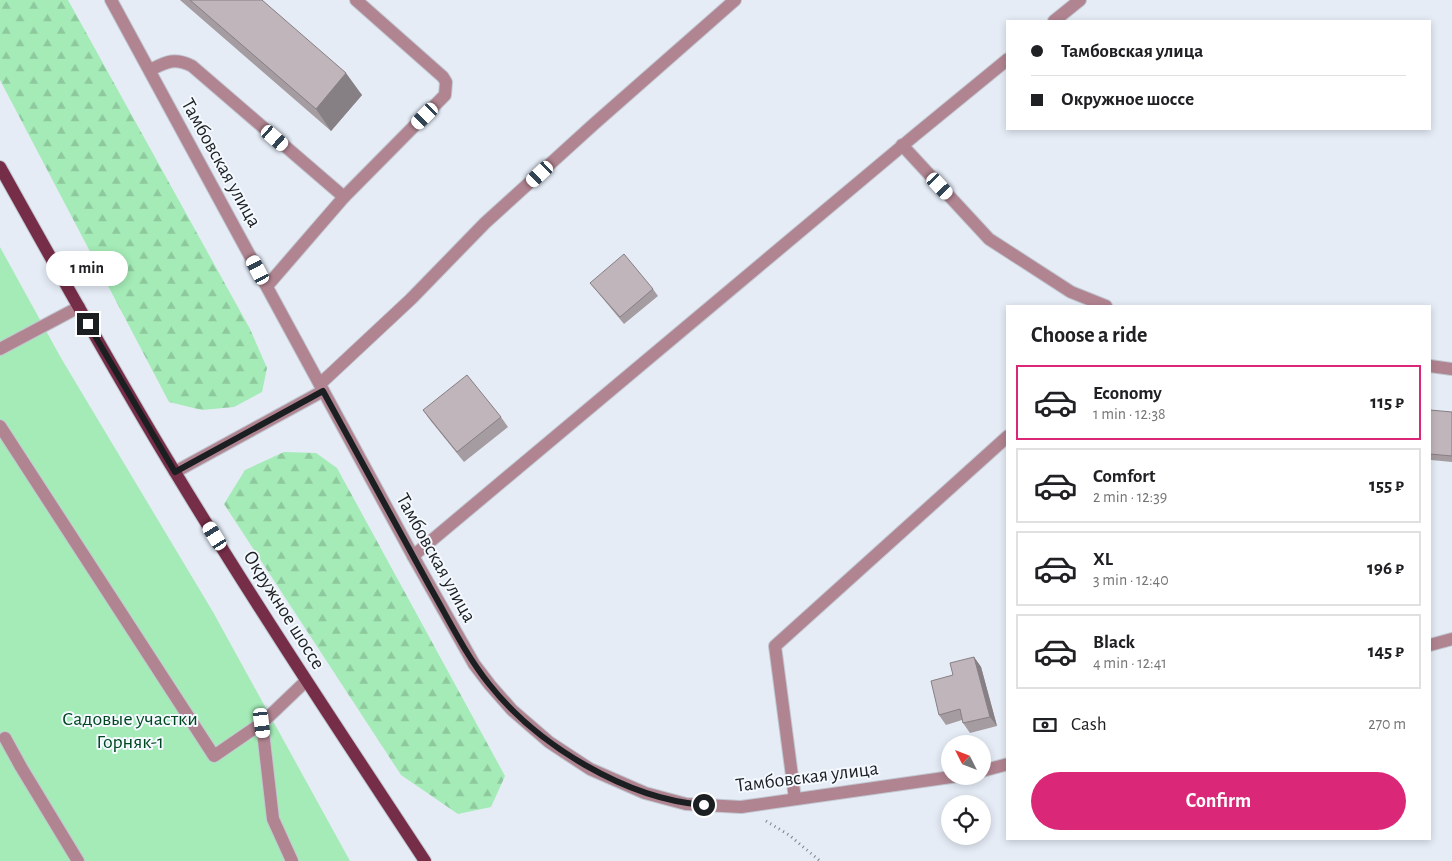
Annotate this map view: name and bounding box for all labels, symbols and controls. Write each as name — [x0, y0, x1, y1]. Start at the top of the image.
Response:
text: Тамбовская улица — [1061, 42, 1203, 61]
text: Окружное шоссе — [1061, 90, 1194, 109]
street label: Тамбовская улица — [177, 95, 265, 231]
car — [409, 100, 440, 132]
car — [258, 122, 291, 154]
car — [523, 158, 556, 190]
car — [924, 170, 955, 202]
callout: 1 min — [47, 252, 129, 286]
car — [244, 253, 271, 287]
text: 1 min — [70, 260, 104, 276]
route end — [77, 313, 99, 335]
text: Choose a ride — [1031, 324, 1147, 346]
icon: car — [1033, 380, 1078, 425]
text: Economy — [1093, 384, 1162, 403]
text: 115 ₽ — [1370, 393, 1404, 412]
text: 1 min · 12:38 — [1093, 406, 1166, 422]
icon: car — [1033, 463, 1078, 508]
text: Comfort — [1093, 467, 1155, 486]
text: 155 ₽ — [1369, 476, 1404, 495]
text: 2 min · 12:39 — [1093, 489, 1167, 505]
street label: Тамбовская улица — [392, 490, 480, 626]
car — [200, 519, 229, 553]
icon: car — [1033, 546, 1078, 591]
street label: Окружное шоссе — [239, 547, 329, 673]
text: XL — [1093, 550, 1113, 569]
text: 196 ₽ — [1367, 559, 1404, 578]
text: 3 min · 12:40 — [1093, 572, 1169, 588]
icon: car — [1033, 629, 1078, 674]
text: Black — [1093, 633, 1135, 652]
text: 145 ₽ — [1368, 642, 1404, 661]
text: 4 min · 12:41 — [1093, 655, 1167, 671]
car — [252, 707, 271, 739]
park label: Садовые участки Горняк-1 — [62, 709, 198, 752]
icon: cash — [1031, 711, 1059, 739]
text: Cash — [1071, 715, 1107, 734]
text: 270 m — [1368, 716, 1406, 732]
north arrow — [941, 735, 991, 785]
map controls — [941, 735, 991, 845]
street label: Тамбовская улица — [734, 758, 880, 796]
button: Confirm — [1031, 772, 1406, 830]
route start — [693, 794, 715, 816]
button: locate — [941, 795, 991, 845]

